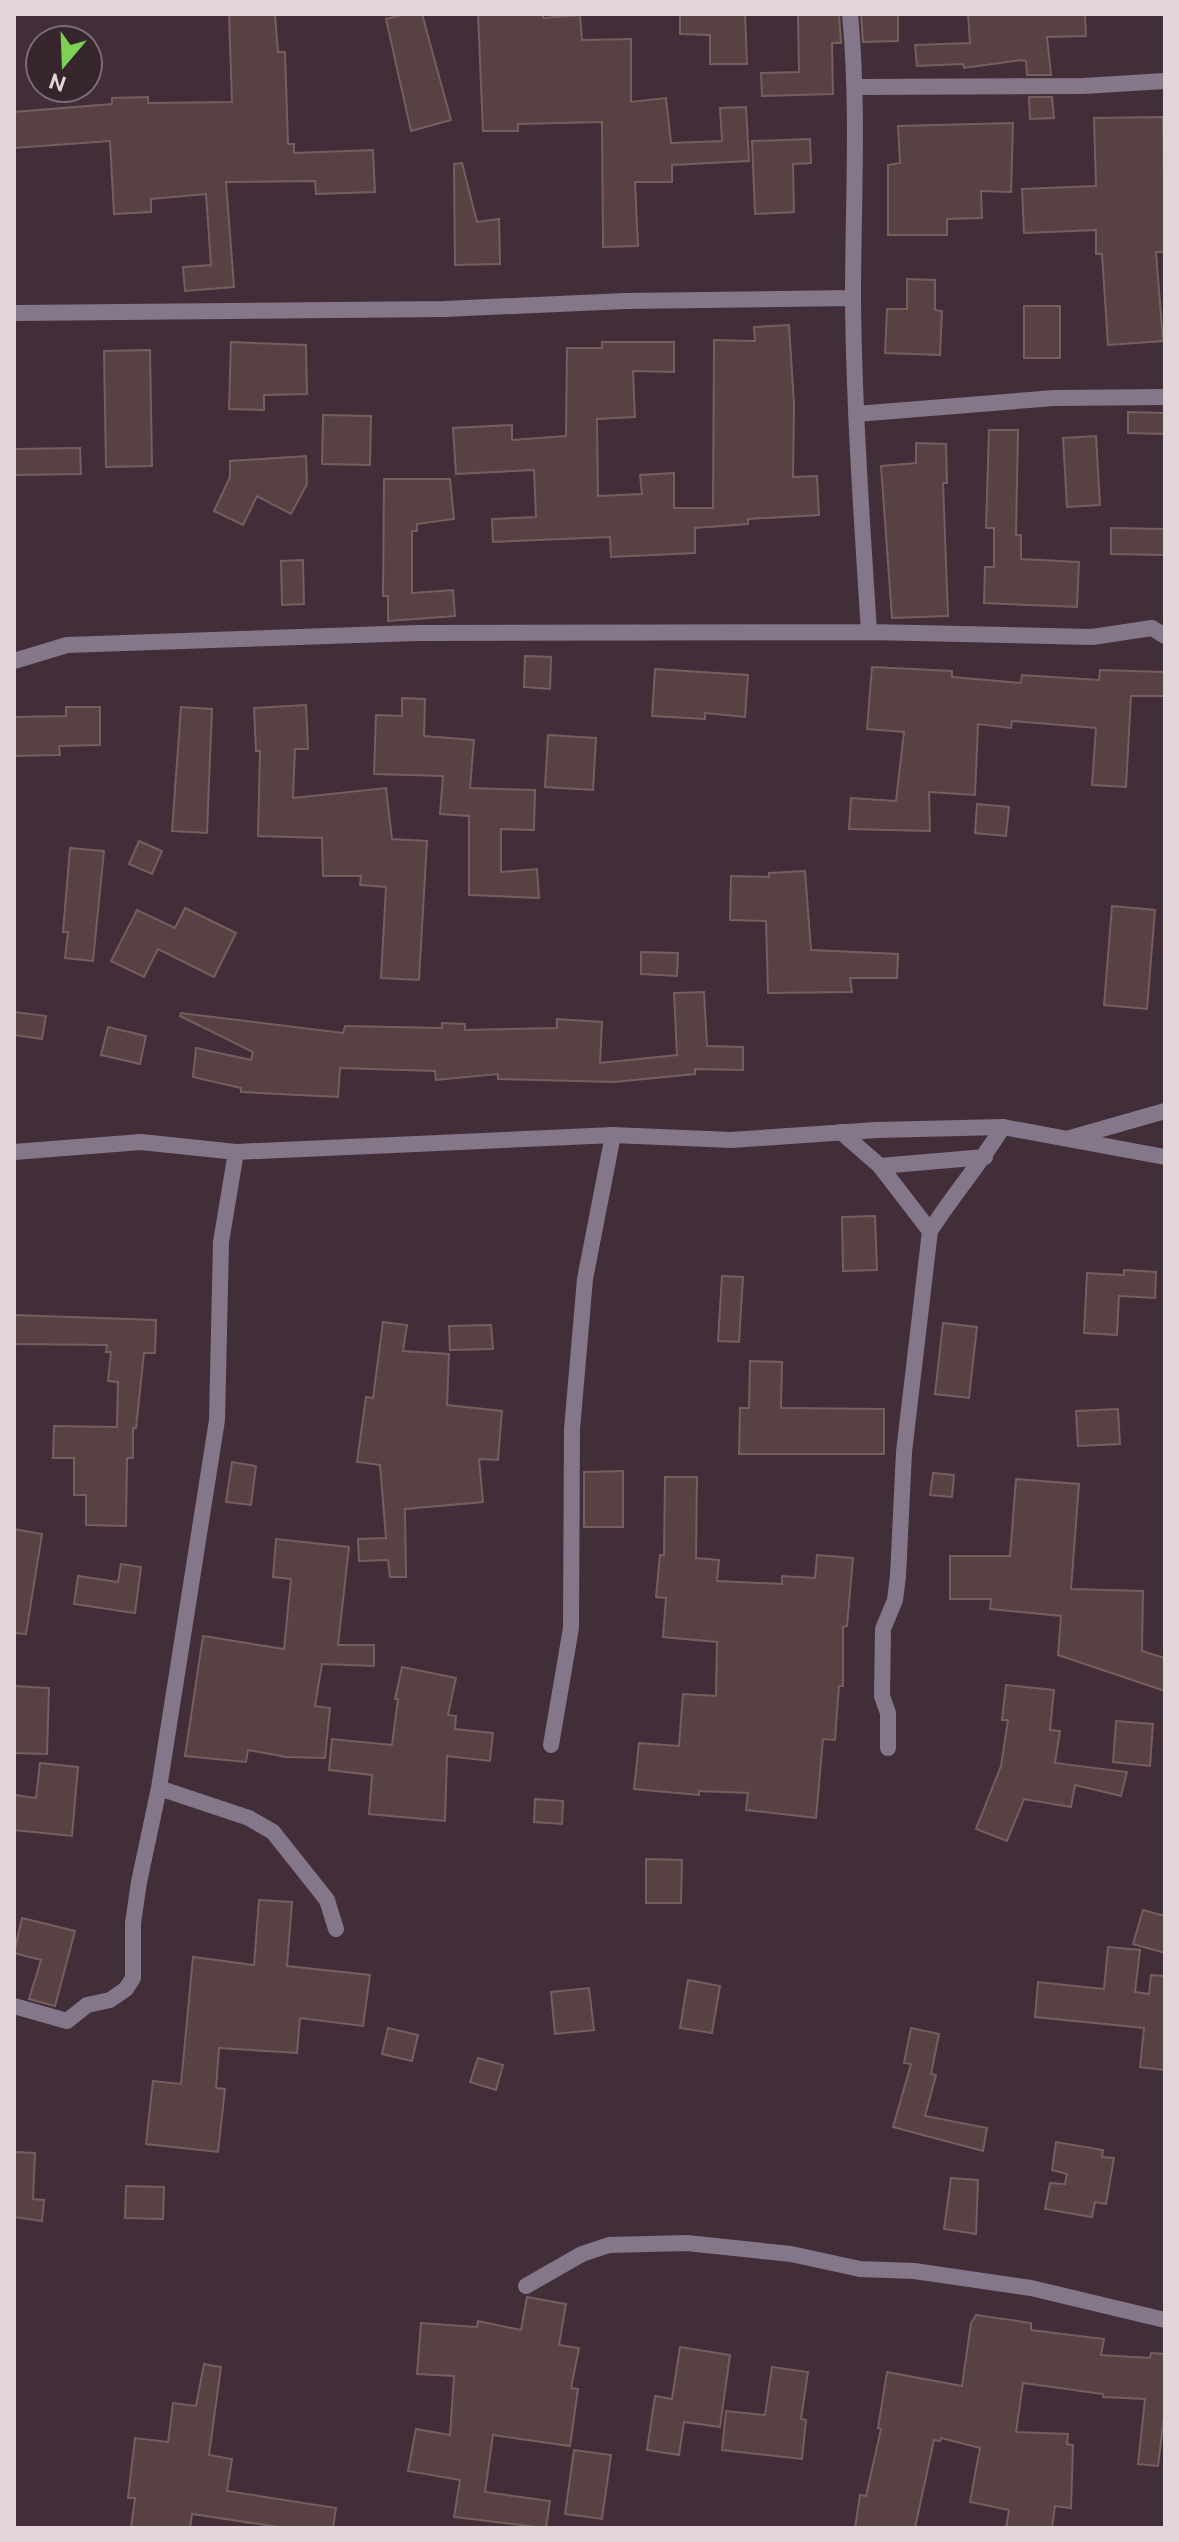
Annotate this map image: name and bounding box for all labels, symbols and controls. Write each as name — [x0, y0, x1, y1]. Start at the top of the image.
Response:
north arrow — [24, 24, 104, 104]
text: N — [45, 69, 69, 98]

